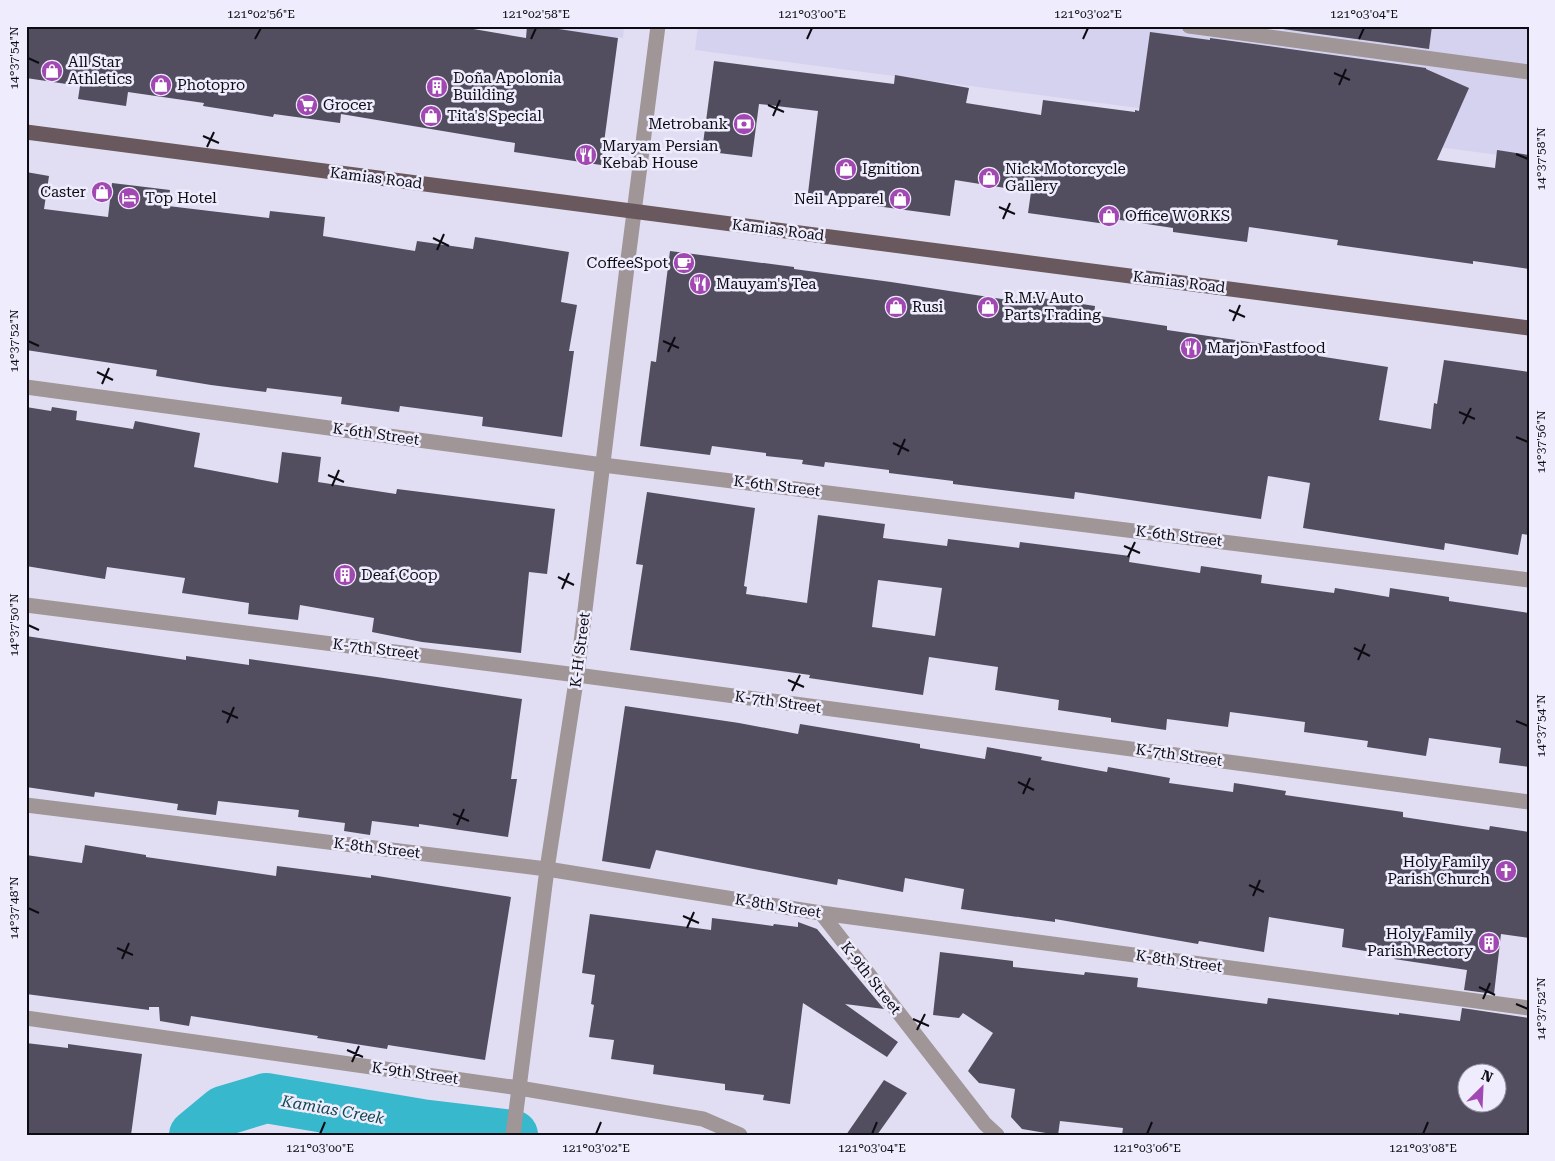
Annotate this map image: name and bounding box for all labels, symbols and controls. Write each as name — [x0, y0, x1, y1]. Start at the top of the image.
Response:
text: 121°02'56"E — [227, 7, 295, 21]
text: 121°02'58"E — [502, 7, 570, 21]
text: 121°03'00"E — [778, 7, 846, 21]
text: 121°03'02"E — [1054, 7, 1122, 21]
text: 121°03'04"E — [1330, 7, 1398, 21]
text: 14°37'54"N — [7, 26, 21, 90]
place label: All Star Athletics — [68, 53, 132, 88]
shop icon: All Star Athletics — [40, 59, 64, 83]
place label: Doña Apolonia Building — [453, 69, 561, 104]
shop icon: Photopro — [149, 73, 173, 97]
building icon: Doña Apolonia Building — [425, 75, 449, 99]
place label: Photopro — [177, 76, 245, 94]
supermarket icon: Grocer — [295, 93, 319, 117]
place label: Grocer — [323, 96, 373, 114]
shop icon: Tita's Special — [419, 104, 443, 128]
place label: Tita's Special — [447, 107, 542, 125]
bank icon: Metrobank — [732, 112, 756, 136]
place label: Metrobank — [648, 115, 728, 133]
text: 14°37'58"N — [1534, 127, 1548, 191]
place label: Maryam Persian Kebab House — [602, 137, 719, 172]
restaurant icon: Maryam Persian Kebab House — [574, 143, 598, 167]
shop icon: Ignition — [834, 157, 858, 181]
place label: Ignition — [862, 160, 920, 178]
place label: Nick Motorcycle Gallery — [1005, 160, 1126, 195]
street label: Kamias Road — [329, 163, 424, 193]
shop icon: Nick Motorcycle Gallery — [977, 166, 1001, 190]
shop icon: Caster — [90, 180, 114, 204]
place label: Caster — [40, 183, 86, 201]
hotel icon: Top Hotel — [117, 186, 141, 210]
shop icon: Neil Apparel — [888, 187, 912, 211]
place label: Top Hotel — [145, 189, 217, 207]
place label: Neil Apparel — [794, 190, 884, 208]
shop icon: Office WORKS — [1097, 204, 1121, 228]
place label: Office WORKS — [1125, 207, 1230, 225]
street label: Kamias Road — [731, 215, 826, 245]
cafe icon: CoffeeSpot — [672, 251, 696, 275]
place label: CoffeeSpot — [587, 254, 668, 272]
street label: Kamias Road — [1132, 267, 1227, 297]
restaurant icon: Mauyam's Tea — [688, 272, 712, 296]
place label: Mauyam's Tea — [716, 275, 817, 293]
place label: R.M.V Auto Parts Trading — [1004, 289, 1101, 324]
shop icon: Rusi — [884, 295, 908, 319]
shop icon: R.M.V Auto Parts Trading — [976, 295, 1000, 319]
place label: Rusi — [912, 298, 944, 316]
text: 14°37'52"N — [7, 309, 21, 373]
restaurant icon: Marjon Fastfood — [1179, 336, 1203, 360]
place label: Marjon Fastfood — [1207, 339, 1326, 357]
text: 14°37'56"N — [1534, 410, 1548, 474]
street label: K-6th Street — [332, 419, 421, 449]
street label: K-6th Street — [733, 472, 822, 500]
street label: K-6th Street — [1135, 522, 1224, 550]
building icon: Deaf Coop — [333, 563, 357, 587]
place label: Deaf Coop — [361, 566, 438, 584]
text: 14°37'50"N — [7, 593, 21, 657]
street label: K-H Street — [566, 611, 594, 689]
street label: K-7th Street — [332, 635, 421, 663]
street label: K-7th Street — [734, 687, 823, 717]
text: 14°37'54"N — [1534, 694, 1548, 758]
street label: K-7th Street — [1135, 740, 1224, 770]
street label: K-8th Street — [333, 834, 422, 862]
place label: Holy Family Parish Church — [1387, 853, 1490, 888]
church icon: Holy Family Parish Church — [1494, 859, 1518, 883]
text: 14°37'48"N — [7, 876, 21, 940]
street label: K-8th Street — [734, 890, 823, 922]
place label: Holy Family Parish Rectory — [1367, 925, 1473, 960]
building icon: Holy Family Parish Rectory — [1477, 931, 1501, 955]
street label: K-9th Street — [837, 938, 905, 1018]
street label: K-8th Street — [1135, 946, 1224, 976]
text: 14°37'52"N — [1534, 977, 1548, 1041]
street label: K-9th Street — [371, 1058, 460, 1088]
north arrow — [1458, 1064, 1508, 1114]
text: N — [1479, 1067, 1496, 1086]
water label: Kamias Creek — [279, 1091, 386, 1128]
text: 121°03'00"E — [286, 1141, 354, 1155]
text: 121°03'02"E — [562, 1141, 630, 1155]
text: 121°03'04"E — [838, 1141, 906, 1155]
text: 121°03'06"E — [1113, 1141, 1181, 1155]
text: 121°03'08"E — [1389, 1141, 1457, 1155]

